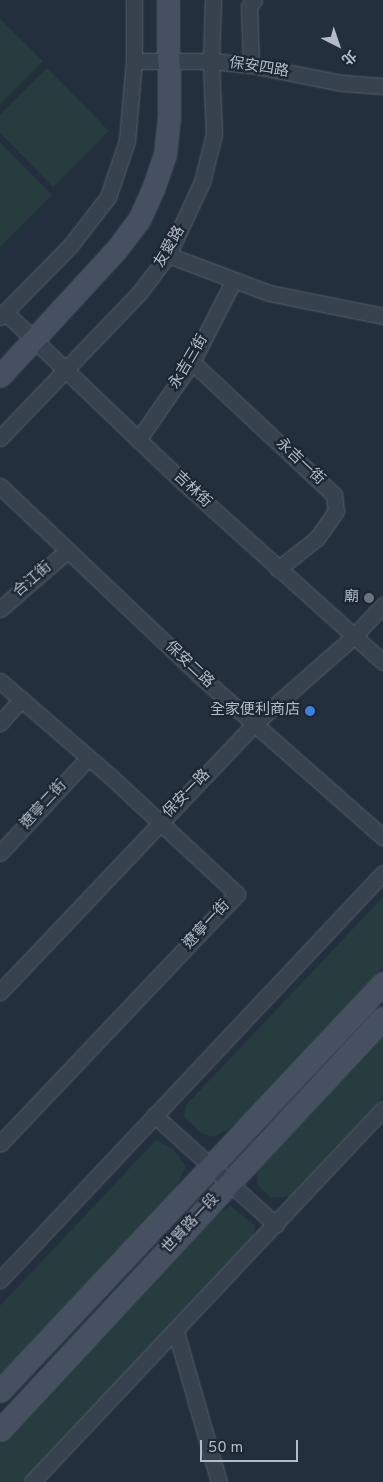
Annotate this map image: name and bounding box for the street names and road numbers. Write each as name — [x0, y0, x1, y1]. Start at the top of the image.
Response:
street label: 保安四路 — [228, 54, 290, 82]
street label: 友愛路 — [151, 223, 189, 271]
street label: 永吉三街 — [166, 332, 212, 392]
street label: 永吉一街 — [272, 435, 328, 489]
street label: 吉林街 — [169, 468, 215, 512]
street label: 合江街 — [10, 558, 56, 602]
street label: 保安二路 — [161, 638, 217, 692]
street label: 保安一路 — [160, 766, 214, 822]
street label: 遼寧二街 — [17, 777, 71, 833]
street label: 遼寧一街 — [180, 897, 234, 953]
street label: 世賢路一段 — [159, 1190, 223, 1258]

